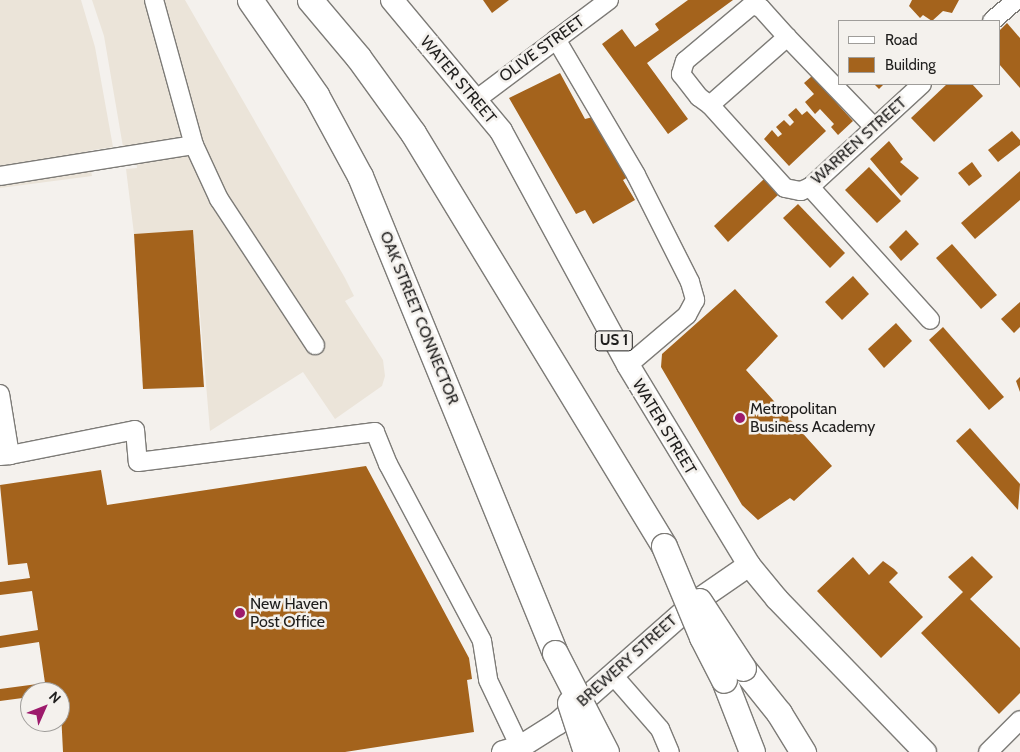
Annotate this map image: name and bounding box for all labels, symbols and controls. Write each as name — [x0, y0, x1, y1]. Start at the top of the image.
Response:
street label: OLIVE STREET — [496, 12, 588, 86]
legend — [838, 20, 1000, 85]
text: Road — [885, 31, 918, 49]
street label: WATER STREET — [416, 32, 500, 128]
text: Building — [885, 56, 936, 74]
street label: WARREN STREET — [808, 93, 910, 189]
street label: OAK STREET CONNECTOR — [375, 229, 463, 407]
road number: US 1 — [594, 328, 634, 354]
street label: WATER STREET — [628, 376, 700, 478]
place label: Metropolitan Business Academy — [750, 399, 875, 437]
marker: Metropolitan Business Academy — [734, 412, 746, 424]
place label: New Haven Post Office — [250, 594, 328, 632]
marker: New Haven Post Office — [234, 607, 246, 619]
street label: BREWERY STREET — [573, 611, 681, 711]
north arrow — [20, 682, 70, 732]
text: N — [45, 687, 65, 707]

